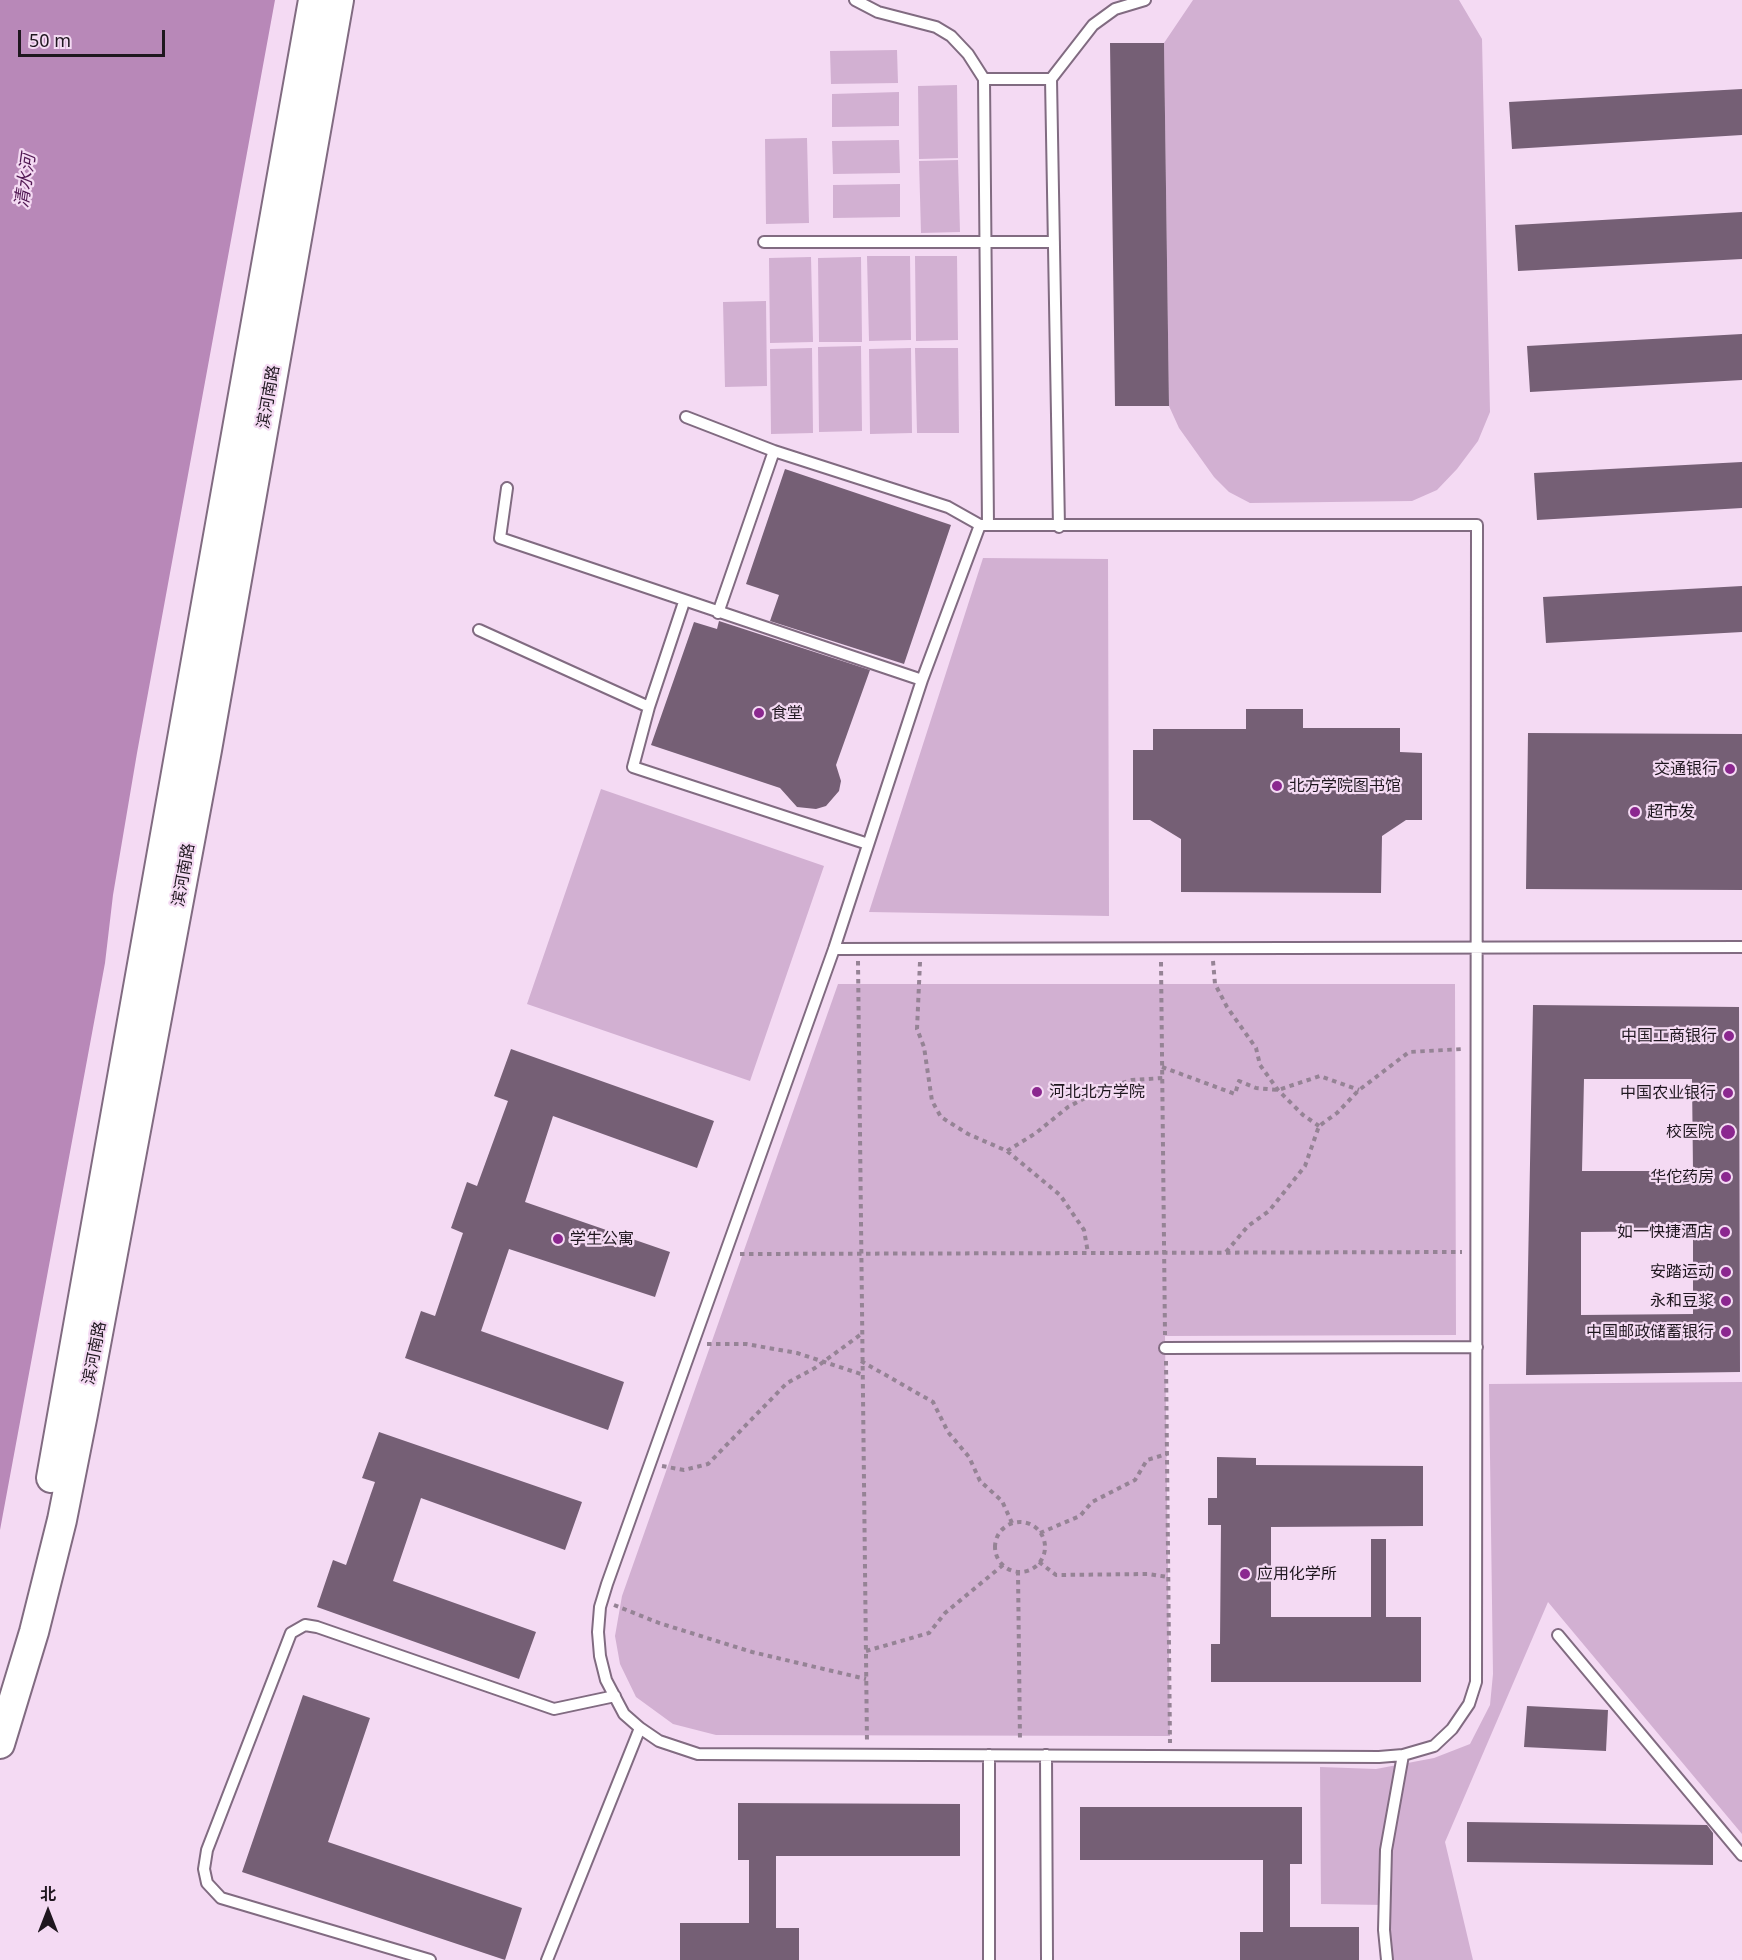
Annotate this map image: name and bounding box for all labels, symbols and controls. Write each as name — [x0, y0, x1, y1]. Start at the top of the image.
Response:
scale bar — [21, 18, 168, 56]
text: 50 m — [29, 28, 71, 52]
water label: 清水河 — [12, 153, 40, 209]
street label: 滨河南路 — [254, 364, 284, 430]
place label: 食堂 — [771, 703, 803, 723]
marker: 食堂 — [752, 706, 766, 720]
place label: 交通银行 — [1654, 759, 1718, 779]
marker: 交通银行 — [1723, 762, 1737, 776]
place label: 北方学院图书馆 — [1289, 776, 1401, 796]
marker: 北方学院图书馆 — [1270, 779, 1284, 793]
place label: 超市发 — [1647, 802, 1695, 822]
marker: 超市发 — [1628, 805, 1642, 819]
street label: 滨河南路 — [169, 842, 199, 908]
place label: 中国工商银行 — [1621, 1026, 1717, 1046]
marker: 中国工商银行 — [1722, 1029, 1736, 1043]
place label: 河北北方学院 — [1049, 1082, 1145, 1102]
place label: 中国农业银行 — [1620, 1083, 1716, 1103]
marker: 河北北方学院 — [1030, 1085, 1044, 1099]
marker: 中国农业银行 — [1721, 1086, 1735, 1100]
place label: 校医院 — [1666, 1122, 1714, 1142]
marker: 校医院 — [1719, 1123, 1737, 1141]
place label: 华佗药房 — [1650, 1167, 1714, 1187]
marker: 华佗药房 — [1719, 1170, 1733, 1184]
place label: 如一快捷酒店 — [1617, 1222, 1713, 1242]
marker: 如一快捷酒店 — [1718, 1225, 1732, 1239]
place label: 学生公寓 — [570, 1229, 634, 1249]
marker: 学生公寓 — [551, 1232, 565, 1246]
place label: 安踏运动 — [1650, 1262, 1714, 1282]
marker: 安踏运动 — [1719, 1265, 1733, 1279]
place label: 永和豆浆 — [1650, 1291, 1714, 1311]
marker: 永和豆浆 — [1719, 1294, 1733, 1308]
street label: 滨河南路 — [79, 1320, 111, 1386]
place label: 中国邮政储蓄银行 — [1586, 1322, 1714, 1342]
marker: 中国邮政储蓄银行 — [1719, 1325, 1733, 1339]
place label: 应用化学所 — [1257, 1564, 1337, 1584]
marker: 应用化学所 — [1238, 1567, 1252, 1581]
north arrow — [18, 1882, 78, 1942]
text: 北 — [40, 1883, 56, 1905]

